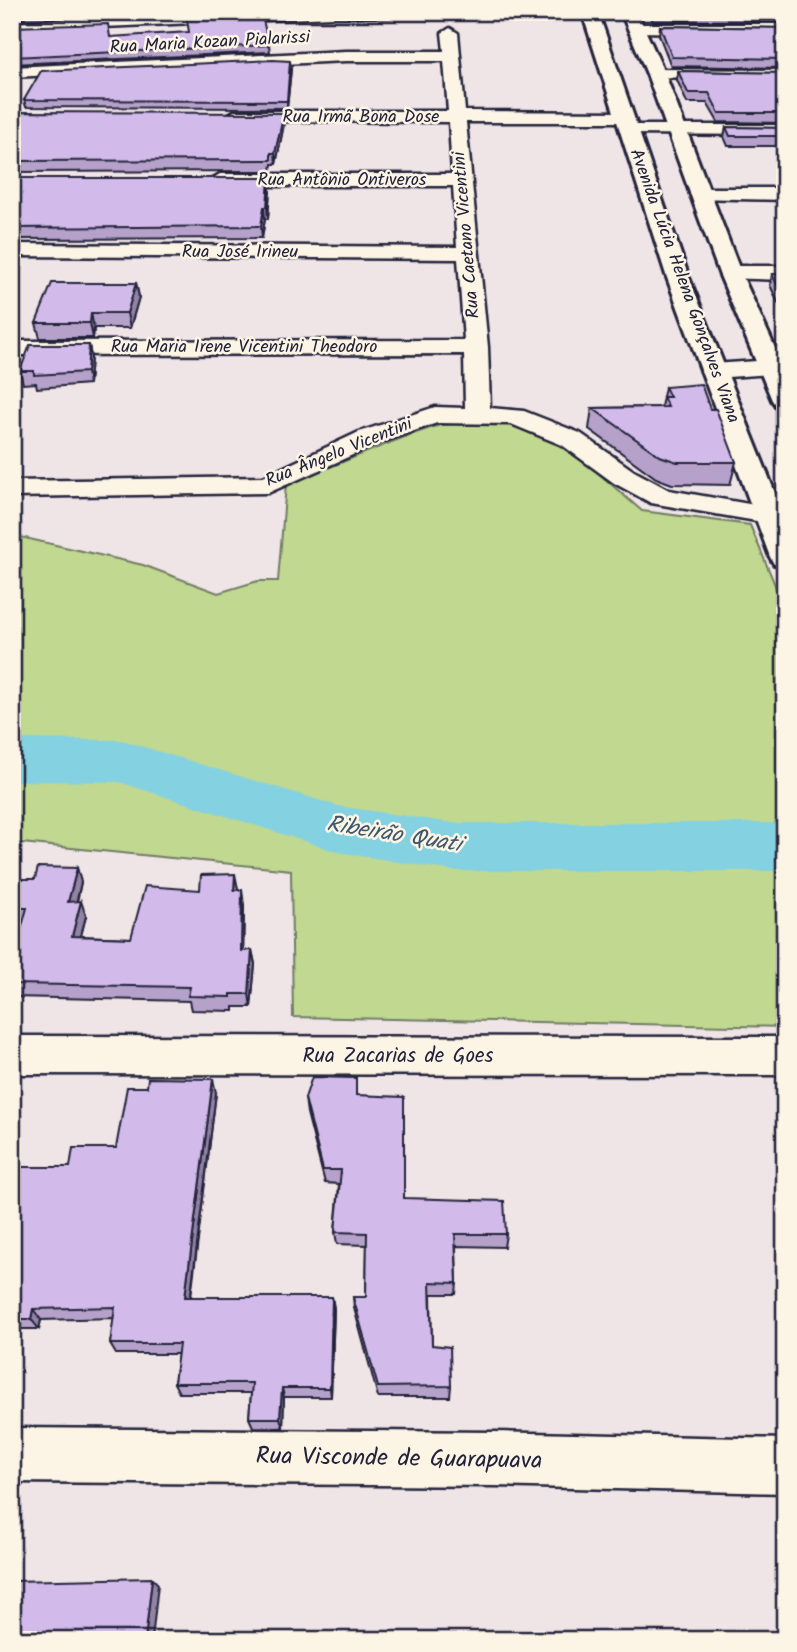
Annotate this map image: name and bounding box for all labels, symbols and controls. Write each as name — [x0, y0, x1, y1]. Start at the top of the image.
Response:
street label: Rua Maria Kozan Pialarissi — [109, 23, 312, 63]
street label: Rua Irmã Bona Dose — [283, 103, 439, 132]
street label: Avenida Lúcia Helena Gonçalves Viana — [621, 145, 747, 427]
street label: Rua Caetano Vicentini — [445, 150, 489, 320]
street label: Rua Antônio Ontiveros — [257, 166, 427, 195]
street label: Rua José Irineu — [182, 238, 299, 267]
street label: Rua Maria Irene Vicentini Theodoro — [111, 333, 377, 362]
street label: Rua Ângelo Vicentini — [261, 410, 418, 496]
water label: Ribeirão Quati — [324, 807, 468, 864]
street label: Rua Zacarias de Goes — [303, 1040, 494, 1073]
street label: Rua Visconde de Guarapuava — [255, 1437, 543, 1481]

